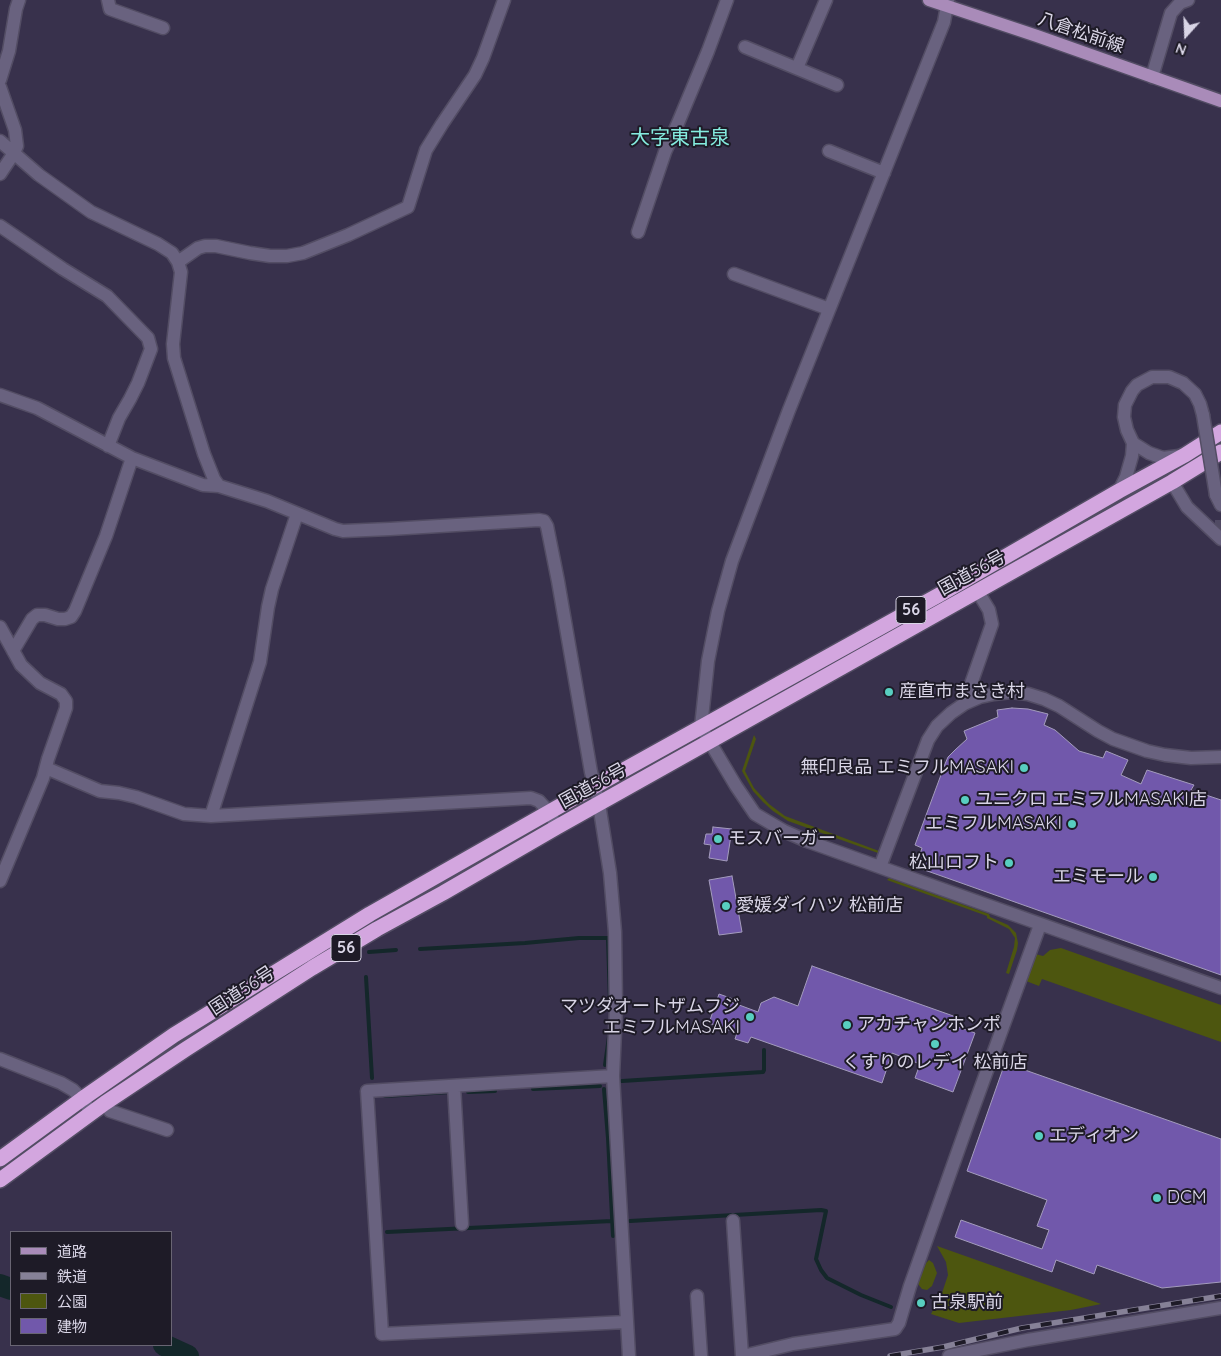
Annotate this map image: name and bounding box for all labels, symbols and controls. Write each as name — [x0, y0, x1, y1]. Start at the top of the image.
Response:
street label: 八倉松前線 — [1035, 8, 1127, 58]
north arrow — [1161, 10, 1211, 60]
text: N — [1173, 39, 1189, 59]
district label: 大字東古泉 — [630, 126, 730, 150]
street label: 国道56号 — [935, 546, 1009, 600]
road number: 56 — [896, 596, 926, 624]
place label: 産直市まさき村 — [899, 681, 1025, 703]
marker: 産直市まさき村 — [883, 686, 895, 698]
place label: 無印良品 エミフルMASAKI — [800, 757, 1014, 779]
street label: 国道56号 — [556, 759, 630, 813]
marker: 無印良品 エミフルMASAKI — [1018, 762, 1030, 774]
place label: ユニクロ エミフルMASAKI店 — [975, 789, 1207, 811]
marker: ユニクロ エミフルMASAKI店 — [959, 794, 971, 806]
place label: エミフルMASAKI — [925, 813, 1062, 835]
marker: エミフルMASAKI — [1066, 818, 1078, 830]
place label: モスバーガー — [728, 828, 836, 850]
marker: モスバーガー — [712, 833, 724, 845]
place label: 松山ロフト — [909, 852, 999, 874]
marker: 松山ロフト — [1003, 857, 1015, 869]
place label: エミモール — [1053, 866, 1143, 888]
marker: エミモール — [1147, 871, 1159, 883]
place label: 愛媛ダイハツ 松前店 — [736, 895, 903, 917]
marker: 愛媛ダイハツ 松前店 — [720, 900, 732, 912]
road number: 56 — [331, 934, 361, 961]
street label: 国道56号 — [205, 962, 279, 1020]
place label: マツダオートザムフジ エミフルMASAKI — [560, 996, 740, 1038]
marker: マツダオートザムフジ エミフルMASAKI — [744, 1011, 756, 1023]
place label: アカチャンホンポ — [857, 1014, 1001, 1036]
marker: アカチャンホンポ — [841, 1019, 853, 1031]
marker: くすりのレデイ 松前店 — [929, 1038, 941, 1050]
place label: くすりのレデイ 松前店 — [843, 1052, 1027, 1074]
place label: エディオン — [1049, 1125, 1139, 1147]
marker: エディオン — [1033, 1130, 1045, 1142]
place label: DCM — [1167, 1187, 1207, 1209]
marker: DCM — [1151, 1192, 1163, 1204]
legend — [10, 1231, 172, 1346]
text: 道路 — [57, 1242, 87, 1261]
text: 鉄道 — [57, 1267, 87, 1286]
text: 公園 — [57, 1292, 87, 1311]
place label: 古泉駅前 — [931, 1292, 1003, 1314]
marker: 古泉駅前 — [915, 1297, 927, 1309]
text: 建物 — [57, 1317, 87, 1336]

